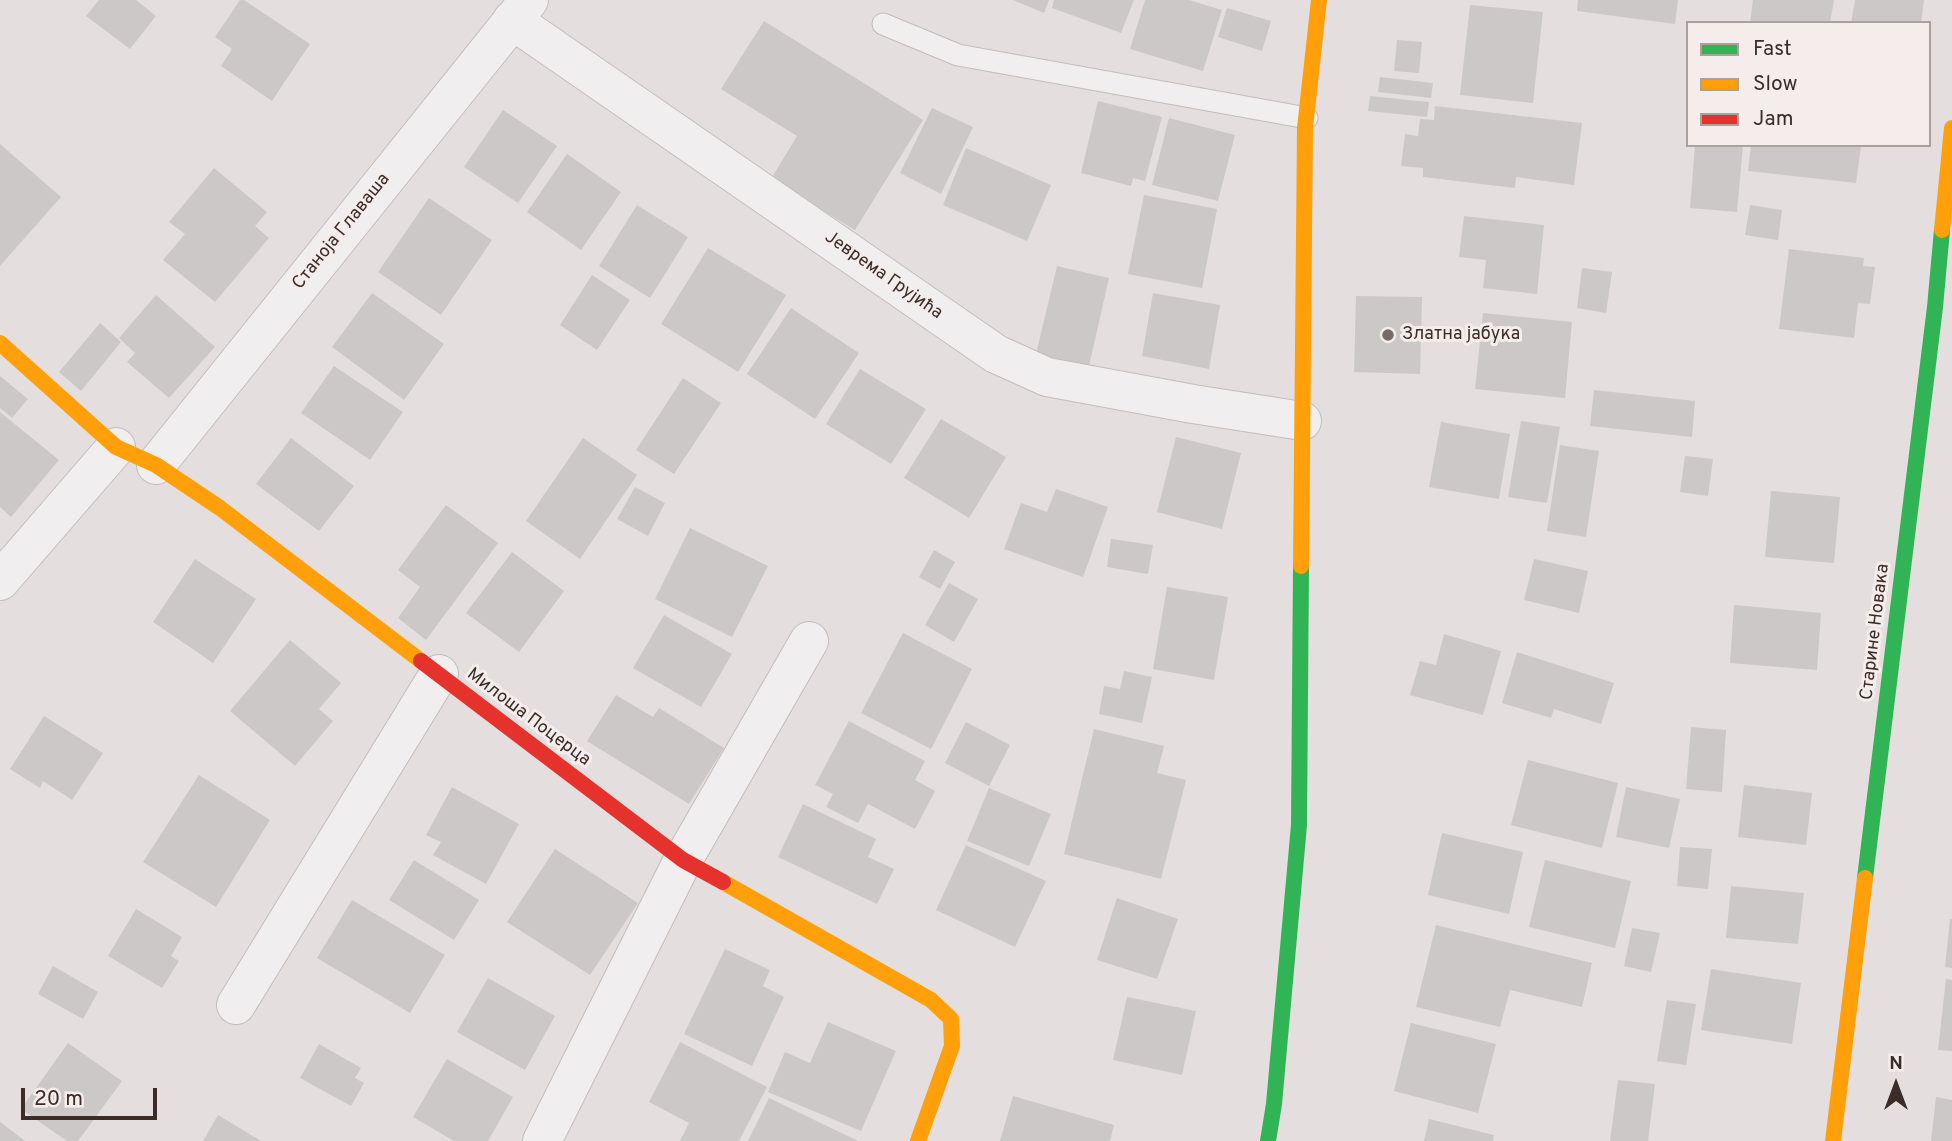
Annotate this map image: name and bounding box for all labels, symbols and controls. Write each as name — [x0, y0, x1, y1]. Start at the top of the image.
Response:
legend — [1686, 21, 1931, 147]
text: Fast — [1753, 36, 1792, 63]
text: Slow — [1753, 71, 1798, 98]
text: Jam — [1753, 106, 1794, 133]
street label: Станоја Главаша — [289, 170, 395, 294]
street label: Јеврема Грујића — [820, 227, 946, 325]
place label: Златна јабука — [1402, 324, 1520, 346]
marker: Златна јабука — [1380, 327, 1396, 343]
street label: Старине Новака — [1857, 563, 1895, 701]
street label: Милоша Поцерца — [462, 664, 594, 772]
north arrow — [1861, 1050, 1931, 1120]
text: N — [1889, 1052, 1903, 1076]
scale bar — [24, 1074, 161, 1118]
text: 20 m — [34, 1086, 83, 1113]

